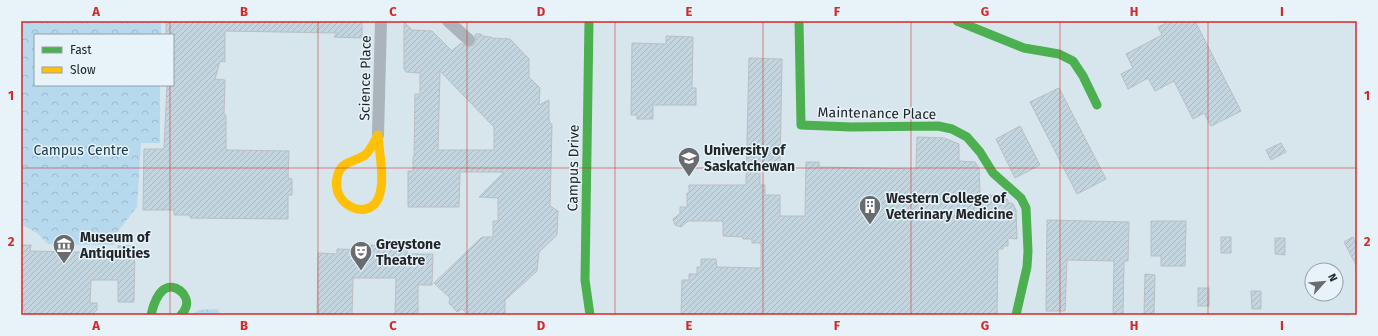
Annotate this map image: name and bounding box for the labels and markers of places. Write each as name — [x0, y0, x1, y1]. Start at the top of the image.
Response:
place label: University of Saskatchewan — [704, 142, 795, 175]
school or university icon: University of Saskatchewan — [676, 145, 702, 178]
place label: Western College of Veterinary Medicine — [885, 190, 1014, 223]
building icon: Western College of Veterinary Medicine — [857, 193, 883, 226]
place label: Museum of Antiquities — [79, 229, 152, 262]
museum icon: Museum of Antiquities — [51, 232, 77, 265]
place label: Greystone Theatre — [376, 236, 441, 269]
theatre icon: Greystone Theatre — [348, 239, 374, 272]

